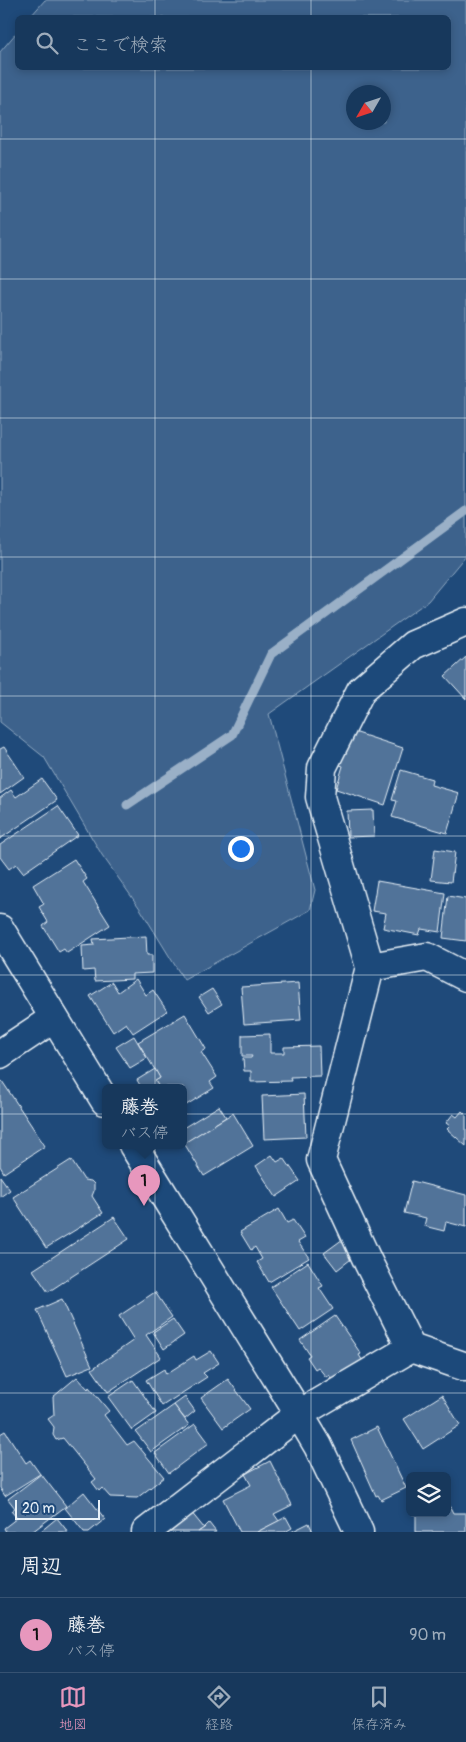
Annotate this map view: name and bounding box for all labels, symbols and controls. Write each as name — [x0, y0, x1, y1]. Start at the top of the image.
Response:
search box — [15, 15, 451, 70]
icon: search — [33, 29, 61, 57]
text: ここで検索 — [73, 33, 168, 57]
north arrow — [346, 85, 391, 130]
your location — [228, 836, 254, 862]
popup — [102, 1084, 187, 1149]
text: 藤巻 — [120, 1095, 159, 1119]
text: バス停 — [120, 1123, 169, 1143]
pin: 1 — [128, 1165, 160, 1206]
map controls — [406, 1472, 451, 1517]
button: layers — [406, 1472, 451, 1517]
scale bar — [15, 1497, 100, 1520]
text: 20 m — [22, 1500, 55, 1517]
text: 周辺 — [20, 1553, 62, 1580]
text: 藤巻 — [67, 1613, 105, 1637]
text: 1 — [33, 1625, 39, 1645]
text: 90 m — [409, 1625, 446, 1645]
text: バス停 — [67, 1641, 115, 1661]
tab: 地図 — [59, 1683, 87, 1733]
tab: 経路 — [205, 1683, 233, 1733]
tab: 保存済み — [351, 1683, 407, 1733]

